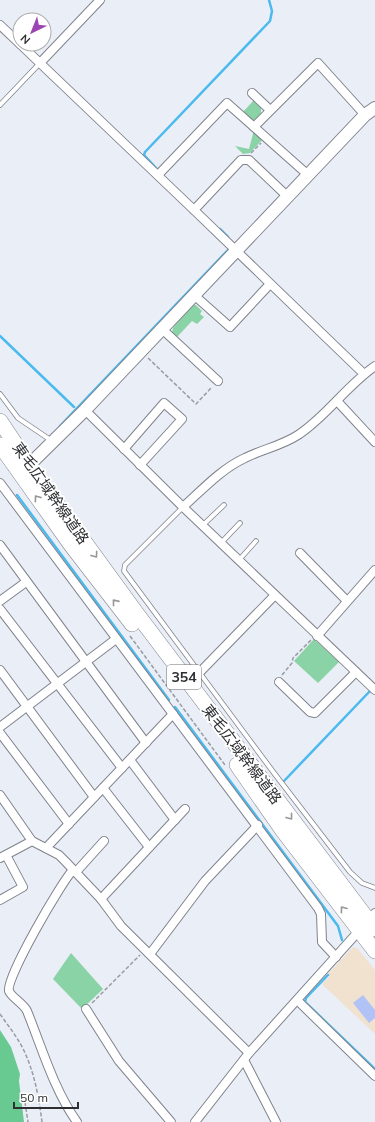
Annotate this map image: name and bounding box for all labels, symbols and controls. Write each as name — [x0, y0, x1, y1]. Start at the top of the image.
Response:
north arrow — [12, 12, 52, 52]
text: N — [17, 31, 33, 47]
street label: 東毛広域幹線道路 — [9, 438, 93, 548]
one-way arrow — [34, 495, 42, 502]
one-way arrow — [91, 551, 98, 558]
one-way arrow — [113, 599, 120, 607]
road number: 354 — [167, 665, 201, 689]
street label: 東毛広域幹線道路 — [198, 700, 286, 808]
one-way arrow — [286, 812, 293, 819]
one-way arrow — [340, 906, 347, 913]
scale bar — [14, 1084, 78, 1110]
text: 50 m — [20, 1090, 48, 1105]

